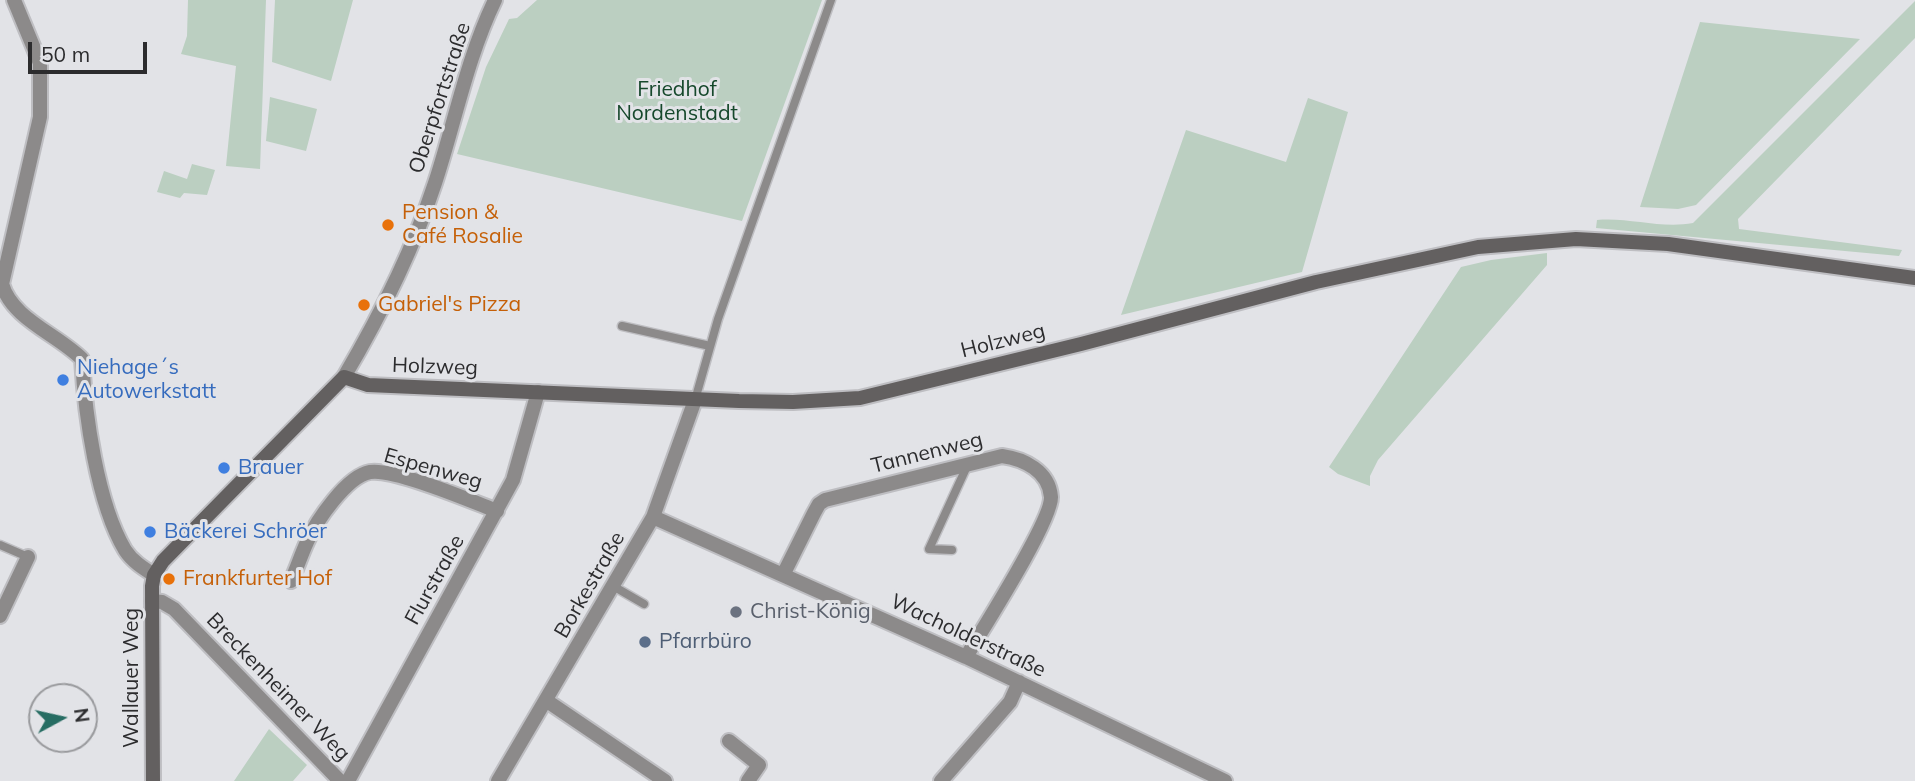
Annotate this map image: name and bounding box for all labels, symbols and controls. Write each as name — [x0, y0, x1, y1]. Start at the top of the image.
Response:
street label: Oberpfortstraße — [404, 19, 476, 177]
scale bar — [32, 28, 150, 72]
text: 50 m — [41, 41, 90, 67]
park label: Friedhof Nordenstadt — [616, 77, 738, 127]
place label: Pension & Café Rosalie — [402, 200, 523, 250]
marker: Pension & Café Rosalie — [380, 217, 396, 233]
place label: Gabriel's Pizza — [378, 292, 521, 318]
marker: Gabriel's Pizza — [356, 297, 372, 313]
street label: Holzweg — [958, 318, 1048, 364]
street label: Holzweg — [392, 353, 478, 381]
place label: Niehage´s Autowerkstatt — [77, 355, 216, 405]
marker: Niehage´s Autowerkstatt — [55, 372, 71, 388]
street label: Tannenweg — [869, 427, 985, 479]
street label: Espenweg — [381, 443, 485, 495]
place label: Brauer — [238, 455, 304, 481]
marker: Brauer — [216, 460, 232, 476]
place label: Bäckerei Schröer — [164, 519, 327, 545]
marker: Bäckerei Schröer — [142, 524, 158, 540]
street label: Borkestraße — [549, 527, 631, 643]
street label: Flurstraße — [400, 531, 470, 629]
place label: Frankfurter Hof — [183, 566, 332, 592]
marker: Frankfurter Hof — [161, 571, 177, 587]
street label: Wacholderstraße — [886, 589, 1050, 683]
place label: Christ-König — [750, 599, 871, 625]
marker: Christ-König — [728, 604, 744, 620]
street label: Wallauer Weg — [119, 608, 145, 748]
street label: Breckenheimer Weg — [201, 608, 355, 766]
place label: Pfarrbüro — [659, 629, 752, 655]
marker: Pfarrbüro — [637, 634, 653, 650]
north arrow — [28, 683, 98, 753]
text: N — [69, 707, 95, 724]

